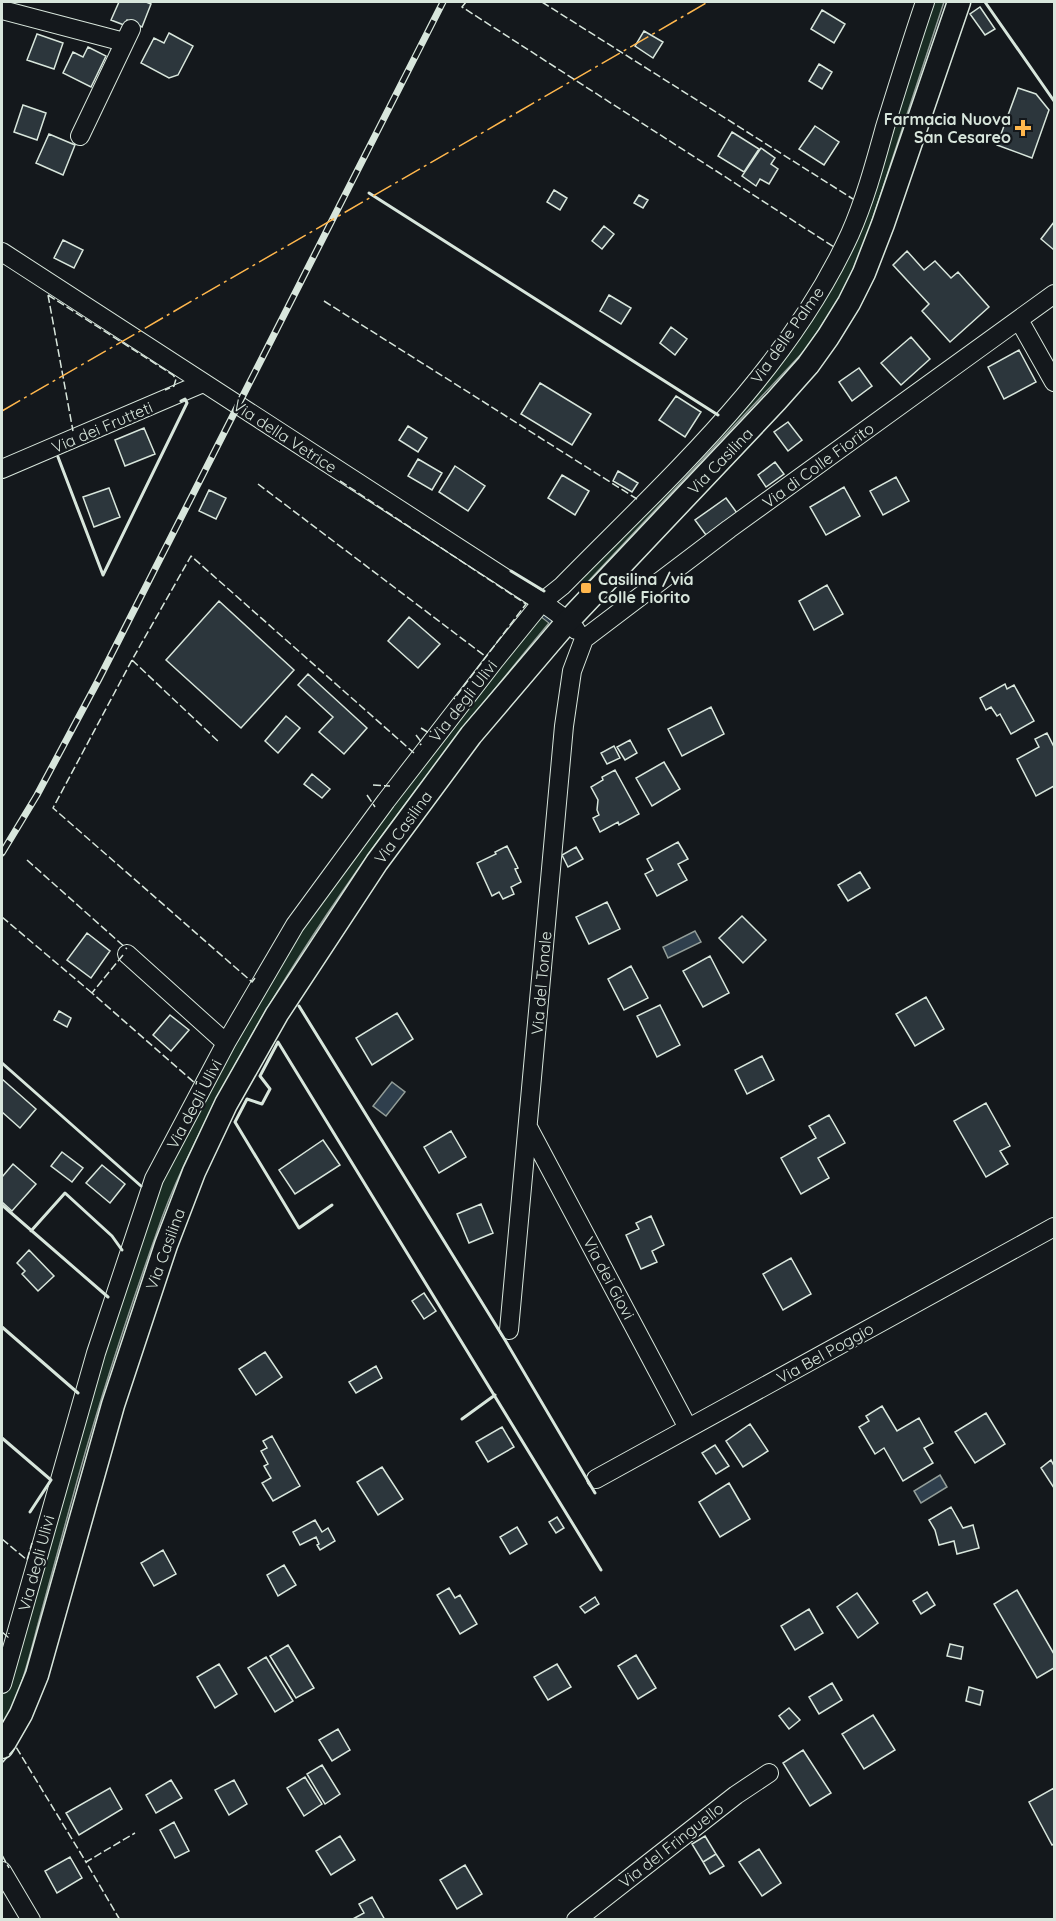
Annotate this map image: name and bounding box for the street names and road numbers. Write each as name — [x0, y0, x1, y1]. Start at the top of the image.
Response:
street label: Via delle Palme — [746, 283, 828, 387]
street label: Via della Vetrice — [229, 395, 341, 477]
street label: Via dei Frutteti — [49, 397, 155, 457]
street label: Via di Colle Fiorito — [758, 418, 878, 512]
street label: Via Casilina — [683, 423, 757, 499]
street label: Via degli Ulivi — [425, 656, 501, 746]
street label: Via Casilina — [370, 787, 436, 867]
street label: Via del Tonale — [527, 930, 555, 1036]
street label: Via degli Ulivi — [162, 1056, 226, 1152]
street label: Via Casilina — [141, 1206, 189, 1292]
street label: Via dei Giovi — [579, 1233, 639, 1323]
street label: Via Bel Poggio — [773, 1318, 877, 1388]
street label: Via degli Ulivi — [14, 1513, 58, 1613]
street label: Via del Fringuello — [615, 1798, 727, 1892]

